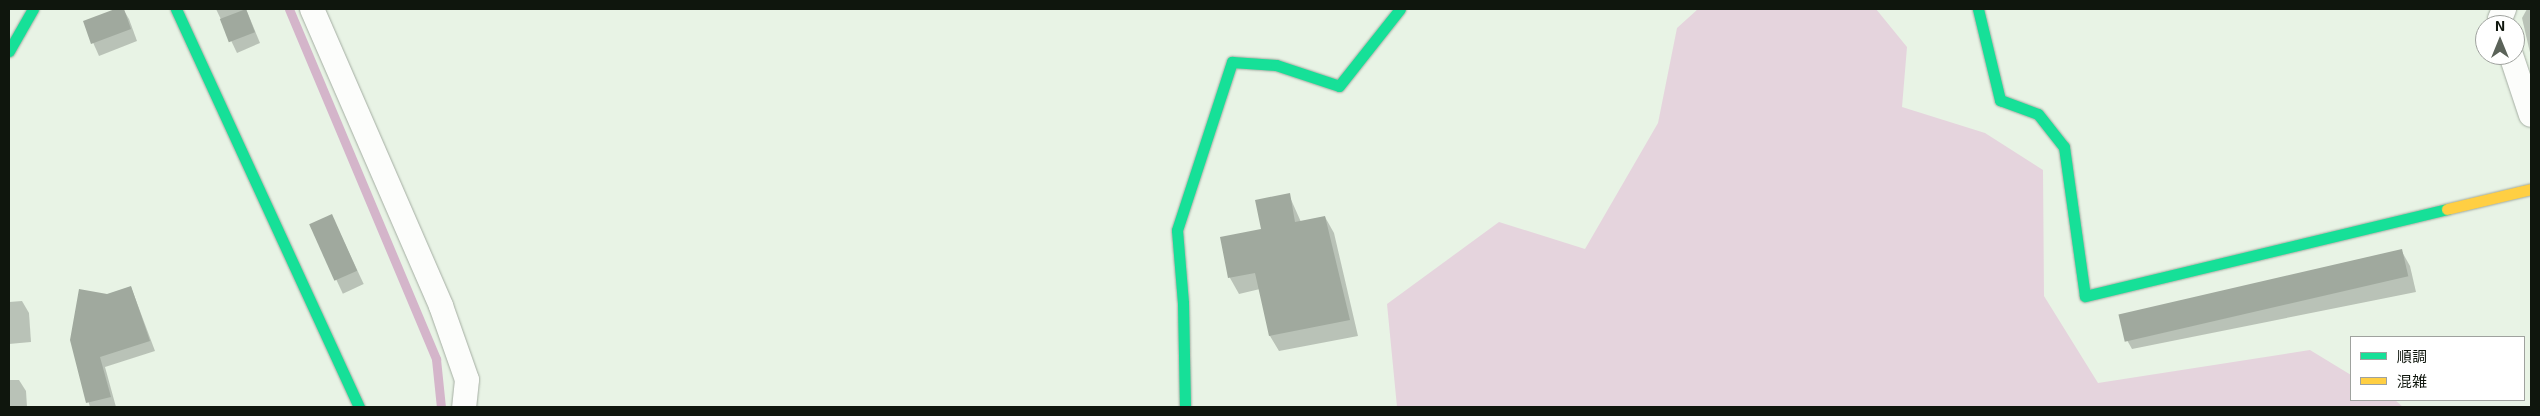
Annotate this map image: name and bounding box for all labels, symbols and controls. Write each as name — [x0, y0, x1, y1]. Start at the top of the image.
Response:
north arrow — [2475, 15, 2525, 65]
text: N — [2495, 17, 2505, 34]
legend — [2350, 336, 2525, 401]
text: 順調 — [2397, 347, 2427, 365]
text: 混雑 — [2397, 372, 2427, 390]

